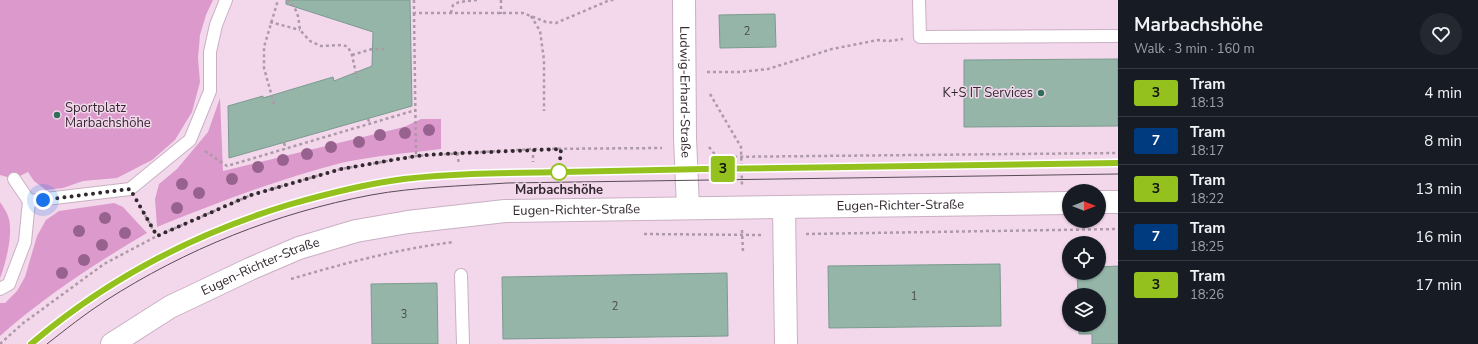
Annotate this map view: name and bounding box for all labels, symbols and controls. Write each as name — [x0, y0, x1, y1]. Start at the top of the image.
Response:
text: Marbachshöhe — [1134, 12, 1263, 38]
button: heart — [1420, 13, 1462, 55]
house number: 2 — [744, 24, 750, 39]
street label: Ludwig-Erhard-Straße — [675, 26, 695, 158]
text: Walk · 3 min · 160 m — [1134, 40, 1255, 58]
text: Tram — [1190, 74, 1225, 94]
text: 3 — [1152, 83, 1160, 102]
text: 4 min — [1424, 83, 1462, 103]
place label: K+S IT Services — [943, 84, 1033, 102]
marker: K+S IT Services — [1036, 88, 1046, 98]
text: 18:13 — [1190, 94, 1224, 112]
place label: Sportplatz Marbachshöhe — [65, 99, 151, 132]
marker: Sportplatz Marbachshöhe — [52, 110, 62, 120]
text: Tram — [1190, 122, 1225, 142]
text: 7 — [1152, 131, 1160, 150]
text: 8 min — [1424, 131, 1462, 151]
text: 18:17 — [1190, 142, 1224, 160]
line badge: 3 — [710, 156, 736, 182]
text: 3 — [719, 159, 727, 178]
marker: Marbachshöhe — [550, 163, 568, 181]
text: Tram — [1190, 170, 1225, 190]
text: 3 — [1152, 179, 1160, 198]
text: 13 min — [1415, 179, 1462, 199]
place label: Marbachshöhe — [515, 181, 603, 199]
north arrow — [1062, 184, 1106, 228]
map controls — [1062, 184, 1106, 332]
your location — [33, 190, 53, 210]
text: 18:22 — [1190, 190, 1224, 208]
street label: Eugen-Richter-Straße — [837, 195, 964, 215]
street label: Eugen-Richter-Straße — [513, 200, 640, 220]
text: Tram — [1190, 218, 1225, 238]
text: 7 — [1152, 227, 1160, 246]
text: 16 min — [1415, 227, 1462, 247]
street label: Eugen-Richter-Straße — [198, 233, 322, 300]
button: locate — [1062, 236, 1106, 280]
text: 18:25 — [1190, 238, 1224, 256]
text: Tram — [1190, 266, 1225, 286]
text: 3 — [1152, 275, 1160, 294]
text: 17 min — [1415, 275, 1462, 295]
text: 18:26 — [1190, 286, 1224, 304]
button: layers — [1062, 288, 1106, 332]
house number: 1 — [911, 289, 917, 304]
house number: 2 — [612, 299, 618, 314]
house number: 3 — [401, 307, 407, 322]

